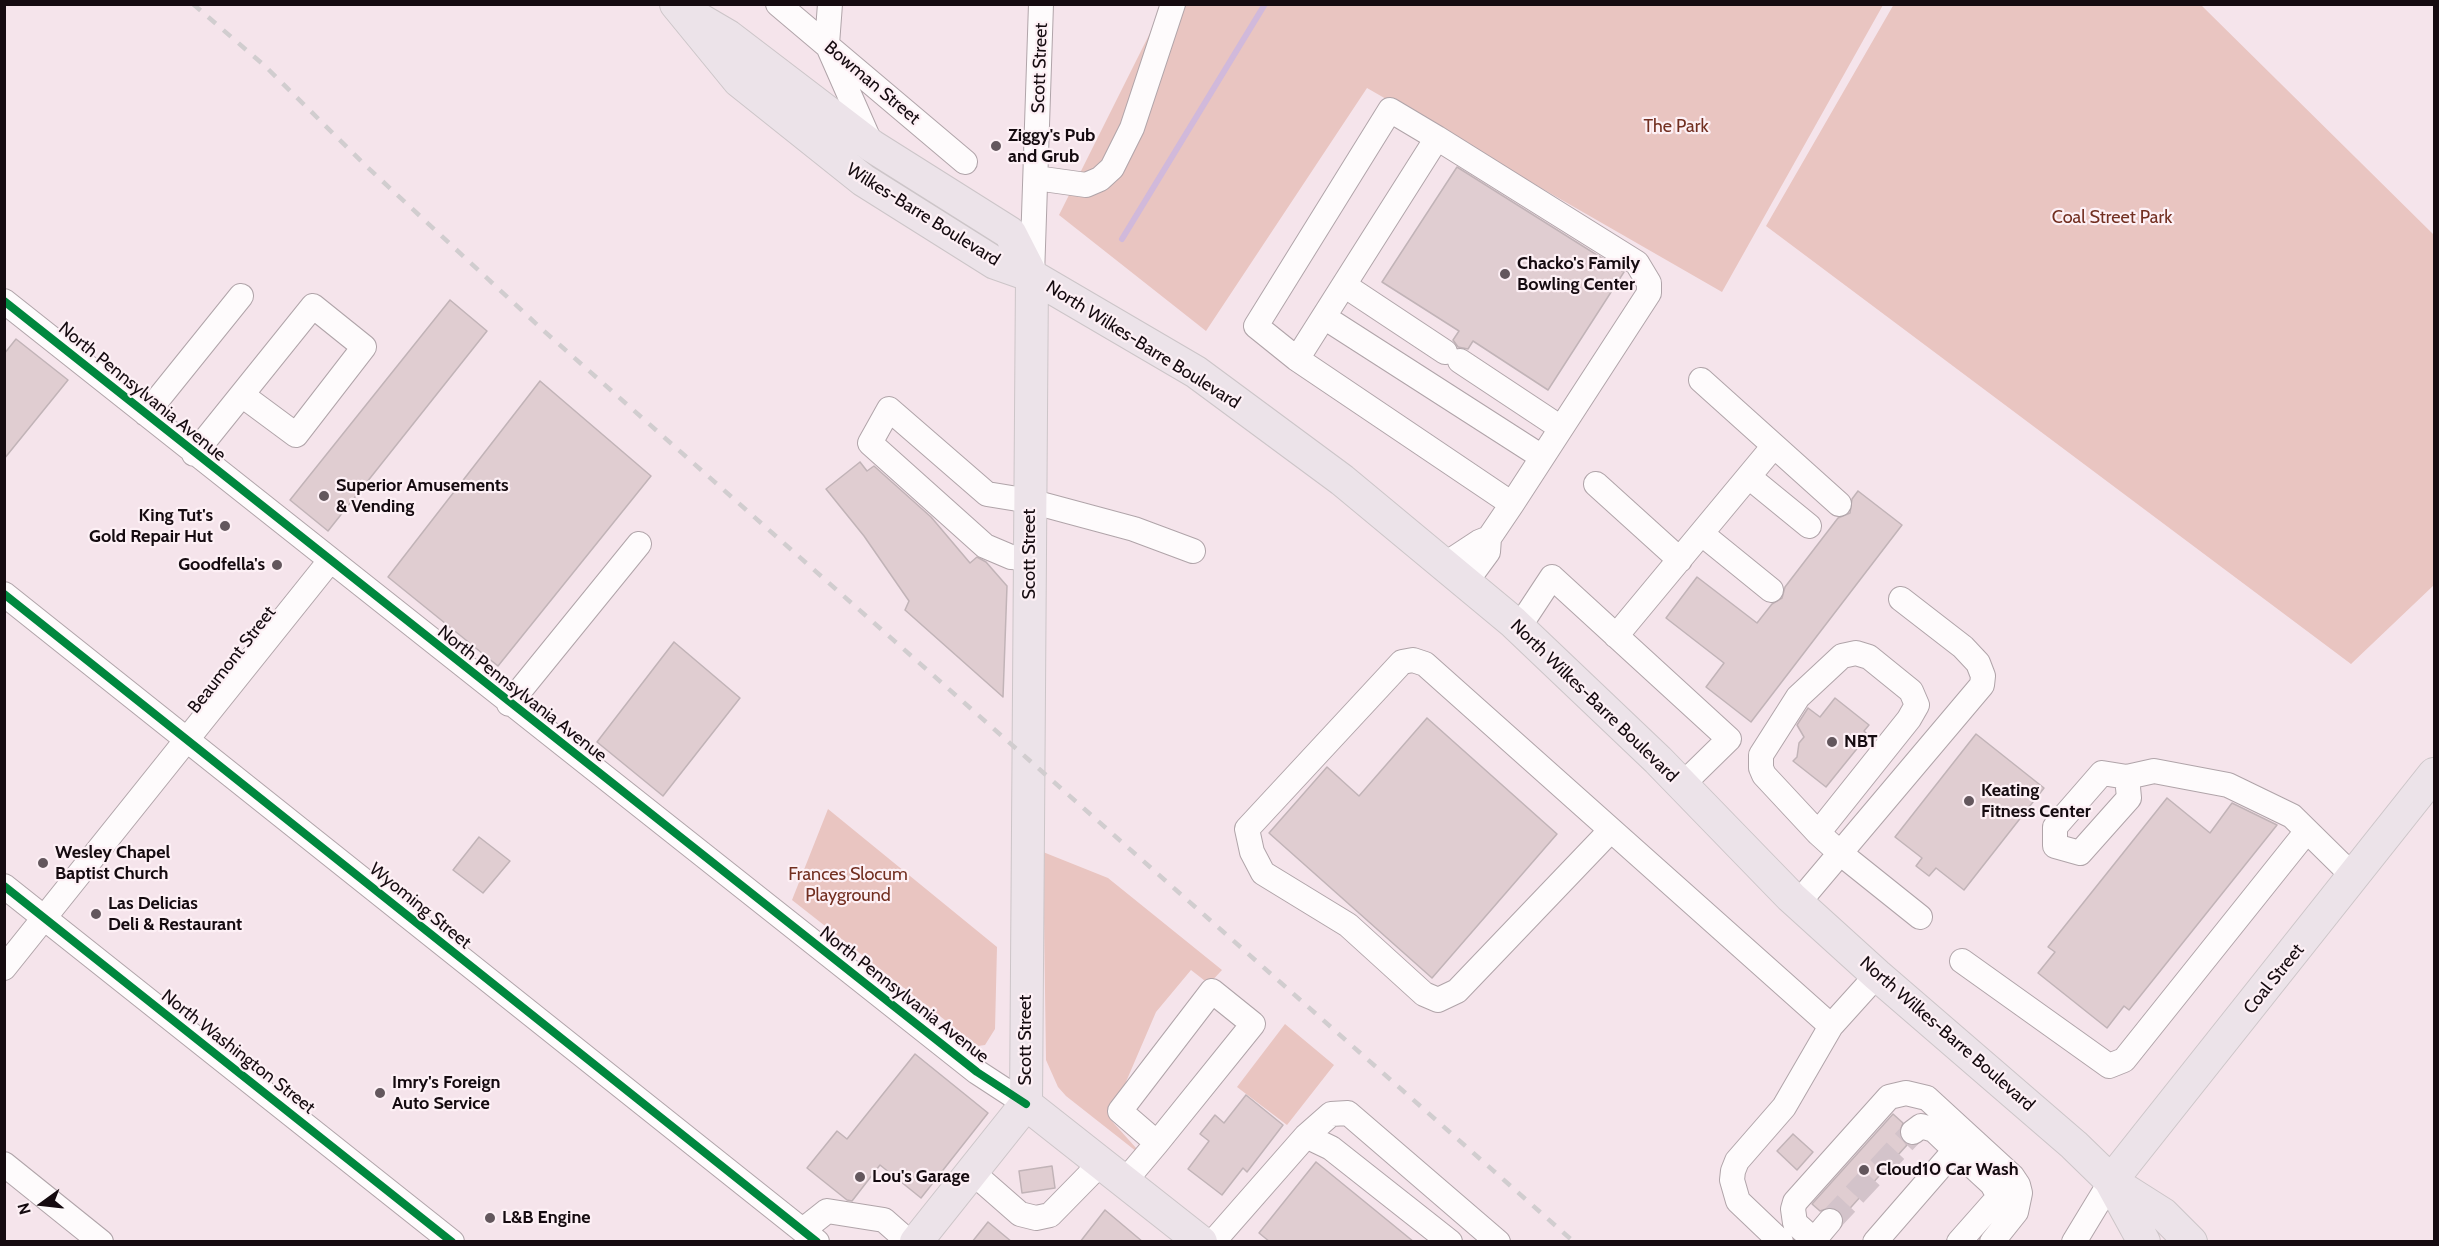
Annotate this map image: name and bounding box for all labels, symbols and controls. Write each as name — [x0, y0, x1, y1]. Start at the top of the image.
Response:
street label: Scott Street — [1028, 22, 1052, 114]
street label: Bowman Street — [820, 37, 924, 129]
park label: The Park — [1644, 116, 1708, 138]
place label: Ziggy's Pub and Grub — [1008, 125, 1095, 168]
marker: Ziggy's Pub and Grub — [989, 139, 1003, 153]
street label: Wilkes-Barre Boulevard — [842, 159, 1004, 271]
park label: Coal Street Park — [2052, 207, 2172, 229]
place label: Chacko's Family Bowling Center — [1517, 253, 1640, 296]
marker: Chacko's Family Bowling Center — [1498, 267, 1512, 281]
street label: North Wilkes-Barre Boulevard — [1042, 276, 1244, 414]
street label: North Pennsylvania Avenue — [54, 318, 230, 466]
place label: Superior Amusements & Vending — [336, 475, 509, 518]
marker: Superior Amusements & Vending — [317, 489, 331, 503]
place label: King Tut's Gold Repair Hut — [89, 505, 213, 548]
street label: Scott Street — [1019, 509, 1041, 599]
marker: King Tut's Gold Repair Hut — [218, 519, 232, 533]
place label: Goodfella's — [178, 554, 265, 576]
marker: Goodfella's — [270, 558, 284, 572]
street label: Beaumont Street — [183, 602, 281, 718]
street label: North Wilkes-Barre Boulevard — [1506, 615, 1682, 787]
street label: North Pennsylvania Avenue — [433, 621, 611, 767]
place label: NBT — [1844, 731, 1878, 753]
marker: NBT — [1825, 735, 1839, 749]
place label: Keating Fitness Center — [1981, 780, 2091, 822]
marker: Keating Fitness Center — [1962, 794, 1976, 808]
place label: Wesley Chapel Baptist Church — [55, 842, 170, 884]
marker: Wesley Chapel Baptist Church — [36, 856, 50, 870]
street label: Wyoming Street — [365, 858, 475, 954]
park label: Frances Slocum Playground — [788, 864, 908, 906]
place label: Las Delicias Deli & Restaurant — [108, 893, 242, 936]
marker: Las Delicias Deli & Restaurant — [89, 907, 103, 921]
street label: North Pennsylvania Avenue — [815, 922, 993, 1068]
street label: Coal Street — [2239, 940, 2309, 1018]
street label: North Wilkes-Barre Boulevard — [1855, 952, 2039, 1116]
street label: North Washington Street — [157, 985, 319, 1119]
street label: Scott Street — [1015, 995, 1037, 1085]
place label: Imry's Foreign Auto Service — [392, 1072, 500, 1114]
marker: Imry's Foreign Auto Service — [373, 1086, 387, 1100]
place label: Cloud10 Car Wash — [1876, 1159, 2019, 1181]
marker: Cloud10 Car Wash — [1857, 1163, 1871, 1177]
place label: Lou's Garage — [872, 1166, 970, 1188]
marker: Lou's Garage — [853, 1170, 867, 1184]
north arrow — [12, 1174, 72, 1234]
text: N — [13, 1201, 35, 1217]
place label: L&B Engine — [502, 1207, 591, 1229]
marker: L&B Engine — [483, 1211, 497, 1225]

